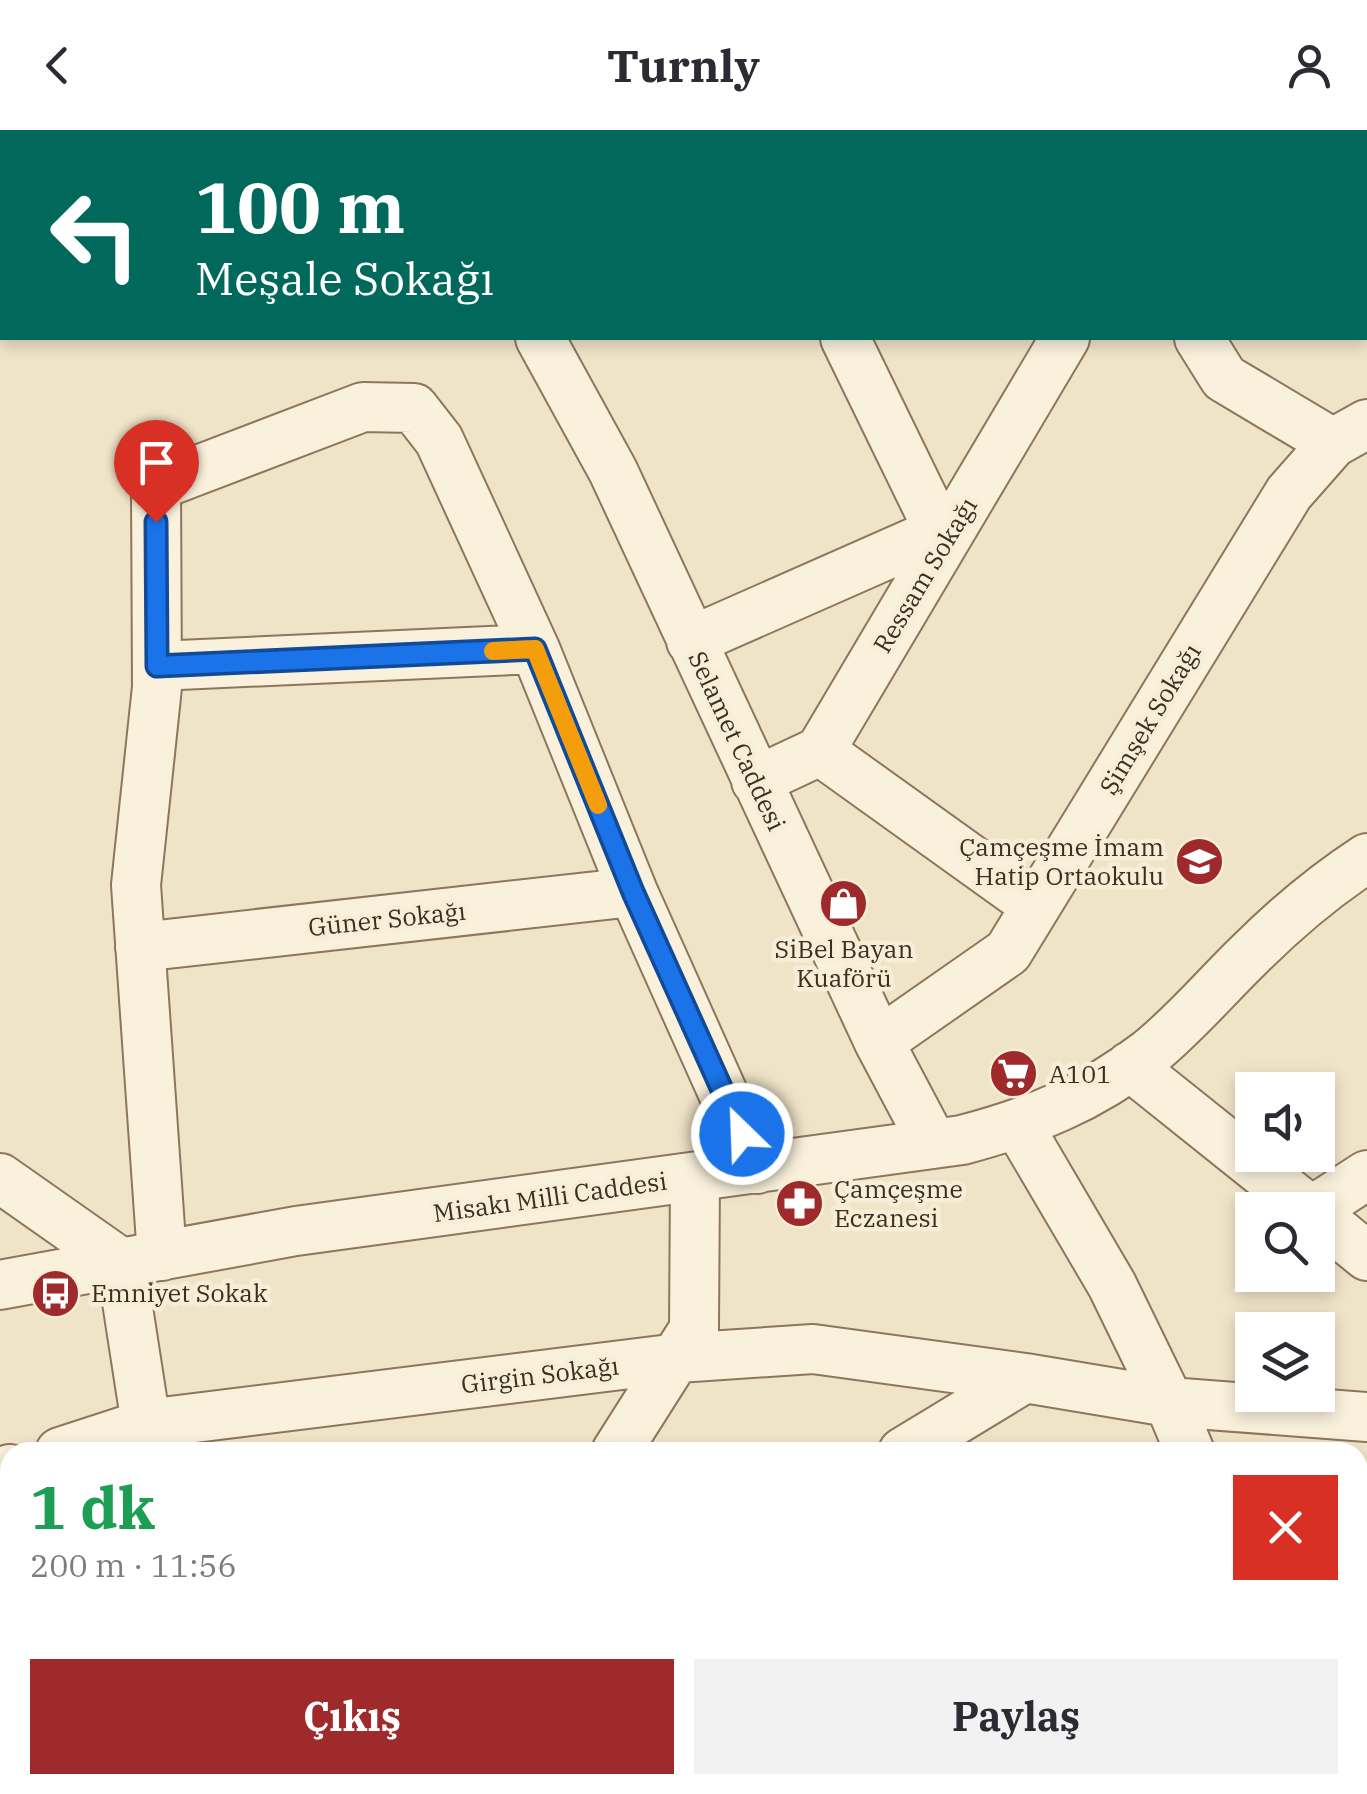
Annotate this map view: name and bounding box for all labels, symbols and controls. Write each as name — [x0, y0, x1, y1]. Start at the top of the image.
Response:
text: Turnly — [607, 36, 760, 94]
icon: back — [30, 38, 85, 93]
icon: person — [1282, 38, 1337, 93]
text: 100 m — [195, 161, 405, 252]
icon: left — [30, 170, 160, 300]
text: Meşale Sokağı — [195, 249, 494, 307]
pin — [114, 420, 199, 523]
icon: arrive — [129, 435, 184, 490]
street label: Ressam Sokağı — [865, 491, 984, 659]
street label: Şimşek Sokağı — [1091, 637, 1208, 800]
street label: Selamet Caddesi — [681, 646, 794, 836]
place label: Çamçeşme İmam Hatip Ortaokulu — [959, 830, 1164, 892]
school or university icon: Çamçeşme İmam Hatip Ortaokulu — [1173, 835, 1225, 887]
shop icon: SiBel Bayan Kuaförü — [818, 877, 870, 929]
street label: Güner Sokağı — [307, 894, 467, 943]
place label: SiBel Bayan Kuaförü — [775, 932, 913, 994]
supermarket icon: A101 — [988, 1048, 1040, 1100]
place label: A101 — [1049, 1057, 1111, 1090]
map controls — [1235, 1072, 1335, 1412]
button: sound — [1235, 1072, 1335, 1172]
position arrow — [690, 1082, 794, 1186]
street label: Misakı Milli Caddesi — [431, 1164, 669, 1229]
place label: Çamçeşme Eczanesi — [834, 1172, 963, 1234]
pharmacy icon: Çamçeşme Eczanesi — [773, 1177, 825, 1229]
button: search — [1235, 1192, 1335, 1292]
bus stop icon: Emniyet Sokak — [30, 1267, 82, 1319]
place label: Emniyet Sokak — [91, 1276, 268, 1309]
button: layers — [1235, 1312, 1335, 1412]
street label: Girgin Sokağı — [459, 1348, 621, 1401]
text: 1 dk — [30, 1467, 155, 1546]
button: close — [1233, 1475, 1338, 1580]
text: 200 m · 11:56 — [30, 1544, 237, 1586]
button: Çıkış — [30, 1659, 674, 1774]
button: Paylaş — [694, 1659, 1338, 1774]

